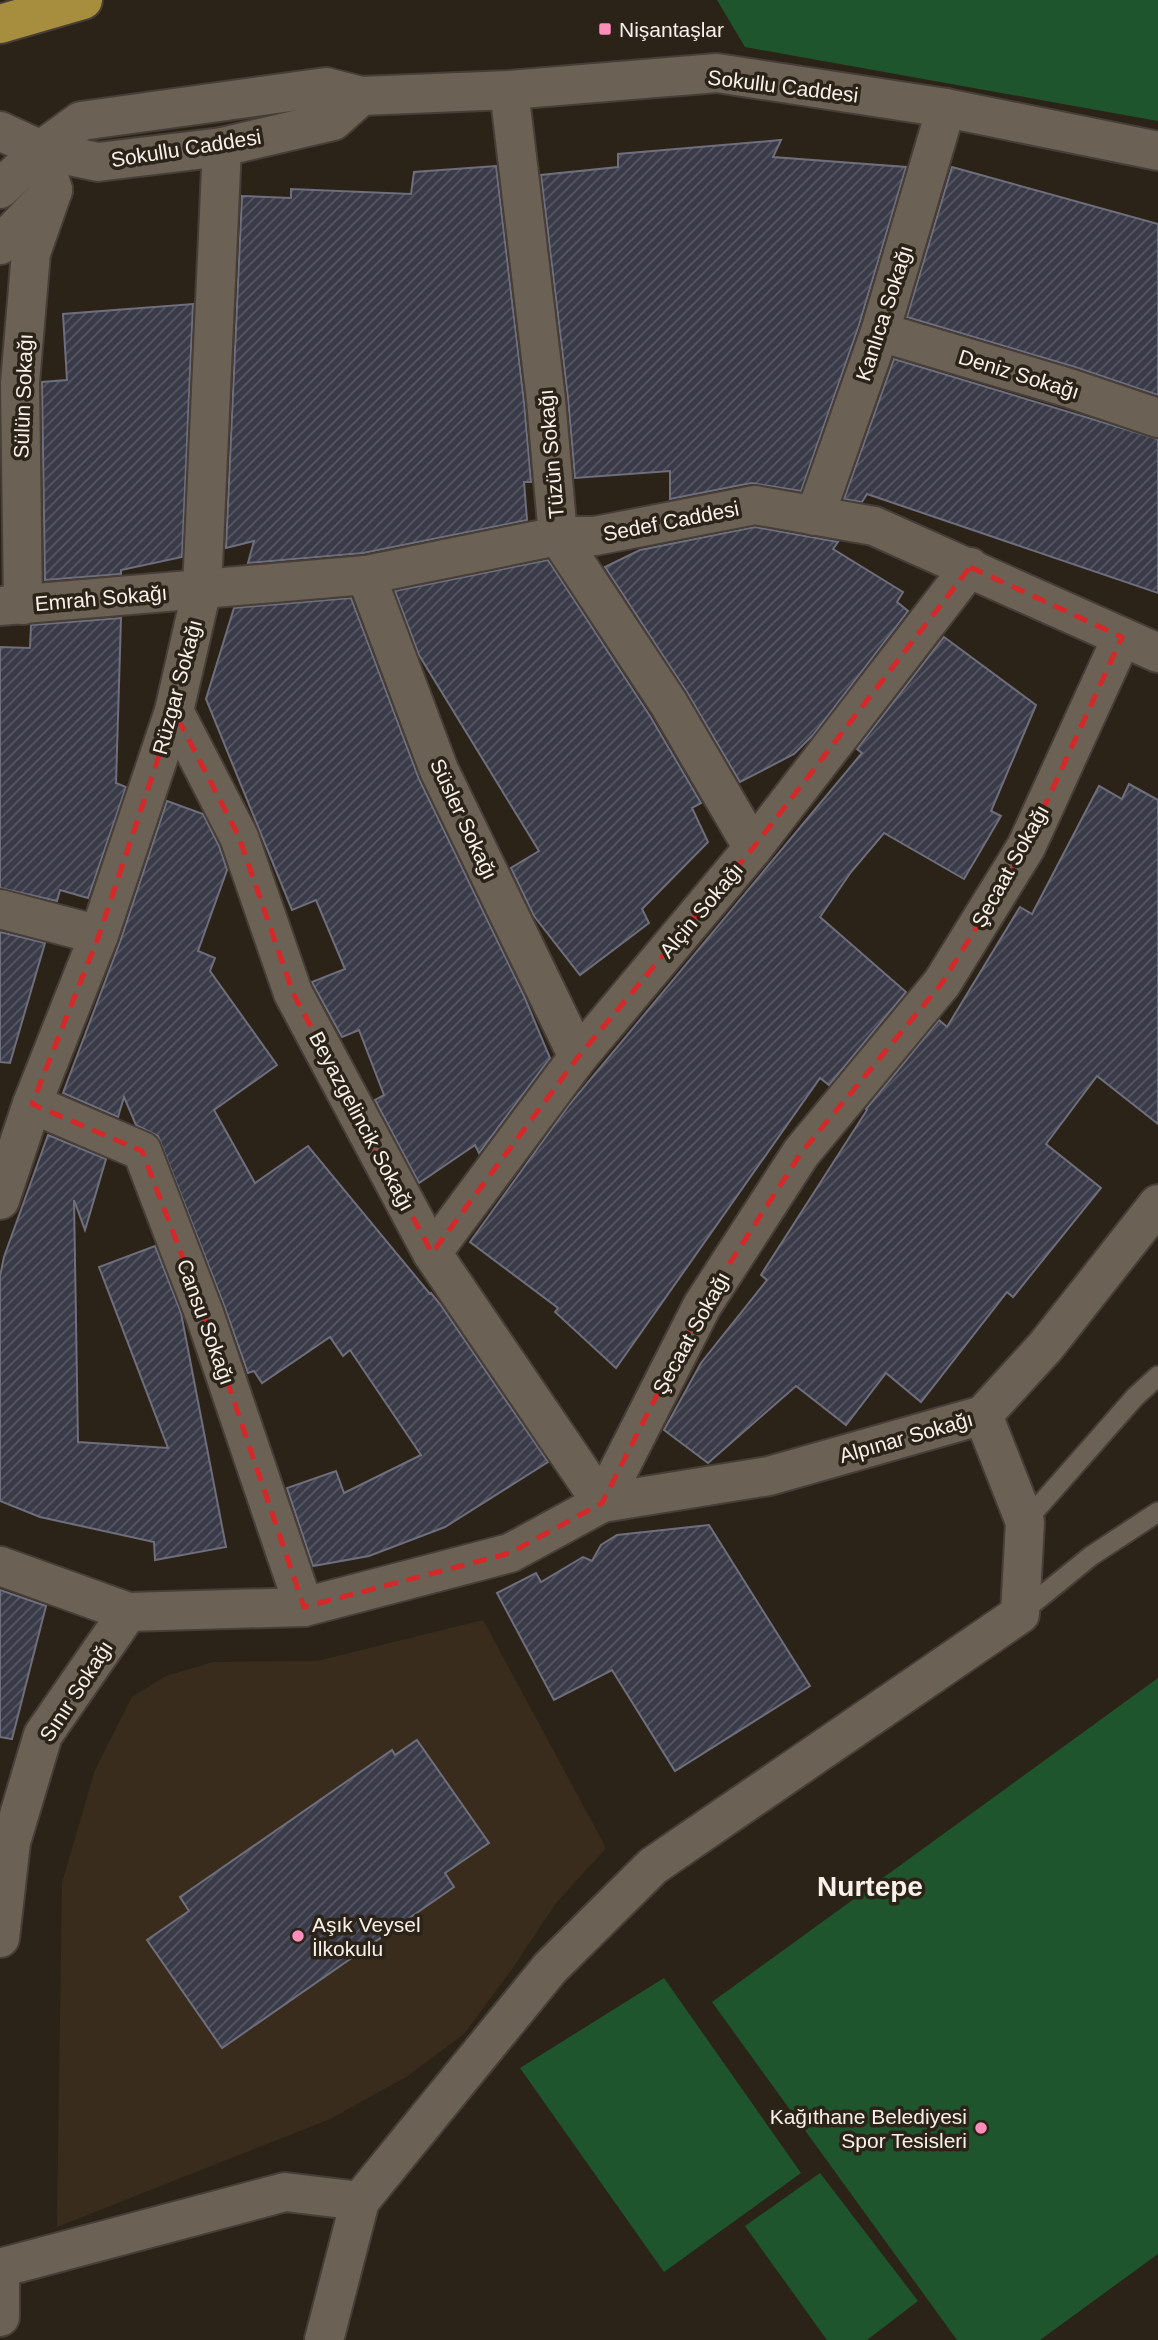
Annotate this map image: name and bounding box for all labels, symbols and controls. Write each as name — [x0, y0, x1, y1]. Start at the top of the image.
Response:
place label: Nişantaşlar — [619, 18, 724, 41]
marker: Nişantaşlar — [597, 21, 613, 37]
street label: Sokullu Caddesi — [706, 65, 860, 107]
street label: Sokullu Caddesi — [109, 125, 263, 171]
street label: Kanlıca Sokağı — [851, 242, 917, 384]
street label: Sülün Sokağı — [9, 333, 37, 459]
street label: Deniz Sokağı — [956, 345, 1082, 403]
street label: Tüzün Sokağı — [534, 388, 568, 520]
street label: Sedef Caddesi — [601, 497, 741, 545]
street label: Emrah Sokağı — [34, 581, 168, 615]
street label: Rüzgar Sokağı — [148, 617, 206, 757]
street label: Süsler Sokağı — [426, 755, 502, 883]
street label: Şecaat Sokağı — [967, 801, 1053, 931]
street label: Alçin Sokağı — [655, 858, 747, 962]
street label: Beyazgelincik Sokağı — [305, 1027, 419, 1215]
street label: Cansu Sokağı — [173, 1256, 239, 1388]
street label: Şecaat Sokağı — [648, 1268, 734, 1398]
street label: Alpınar Sokağı — [837, 1407, 975, 1467]
street label: Sınır Sokağı — [35, 1636, 117, 1746]
district label: Nurtepe — [817, 1871, 923, 1902]
place label: Aşık Veysel İlkokulu — [312, 1913, 421, 1960]
marker: Aşık Veysel İlkokulu — [290, 1928, 306, 1944]
place label: Kağıthane Belediyesi Spor Tesisleri — [770, 2105, 967, 2152]
marker: Kağıthane Belediyesi Spor Tesisleri — [973, 2120, 989, 2136]

